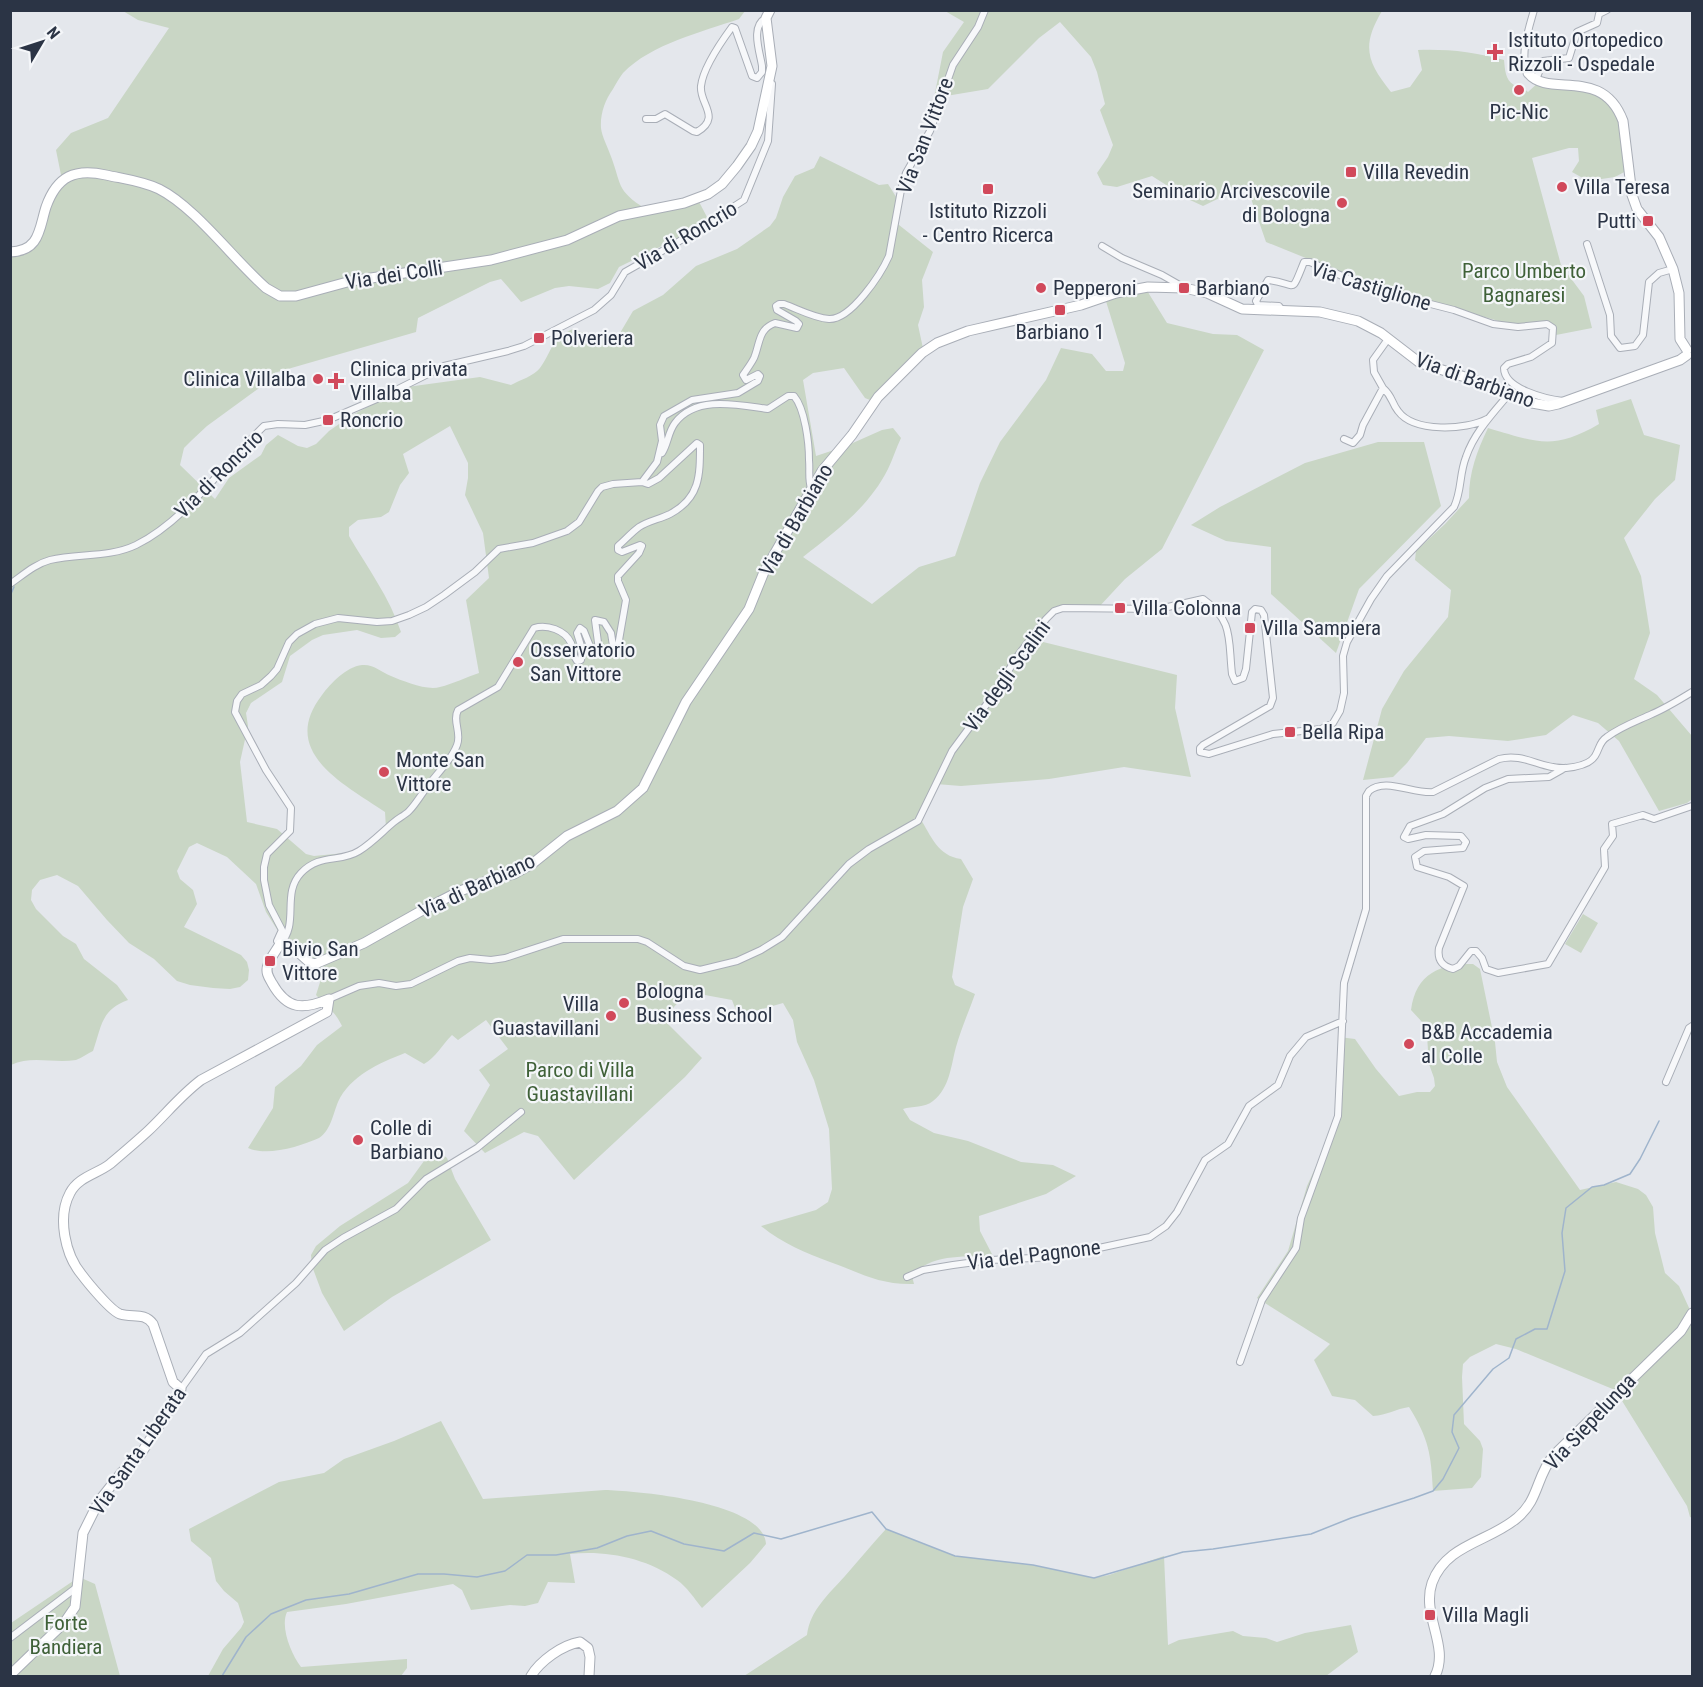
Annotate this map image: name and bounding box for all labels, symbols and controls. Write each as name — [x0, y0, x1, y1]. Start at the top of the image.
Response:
north arrow — [12, 12, 72, 72]
text: N — [43, 23, 64, 43]
place label: Istituto Ortopedico Rizzoli - Ospedale — [1508, 28, 1663, 76]
marker: Istituto Ortopedico Rizzoli - Ospedale — [1486, 43, 1504, 61]
street label: Via San Vittore — [892, 74, 958, 198]
marker: Pic-Nic — [1512, 83, 1526, 97]
place label: Pic-Nic — [1490, 100, 1548, 124]
place label: Villa Revedin — [1363, 160, 1469, 184]
marker: Villa Revedin — [1344, 165, 1358, 179]
place label: Villa Teresa — [1574, 175, 1670, 199]
place label: Seminario Arcivescovile di Bologna — [1132, 179, 1330, 227]
marker: Villa Teresa — [1555, 180, 1569, 194]
marker: Istituto Rizzoli - Centro Ricerca — [981, 182, 995, 196]
street label: Via di Roncrio — [631, 196, 741, 276]
marker: Seminario Arcivescovile di Bologna — [1335, 196, 1349, 210]
place label: Istituto Rizzoli - Centro Ricerca — [922, 199, 1054, 247]
place label: Putti — [1597, 209, 1636, 233]
marker: Putti — [1641, 214, 1655, 228]
street label: Via dei Colli — [344, 255, 444, 295]
street label: Via Castiglione — [1308, 256, 1434, 316]
park label: Parco Umberto Bagnaresi — [1462, 259, 1586, 307]
place label: Pepperoni — [1053, 276, 1137, 300]
place label: Barbiano — [1196, 276, 1270, 300]
marker: Pepperoni — [1034, 281, 1048, 295]
marker: Barbiano — [1177, 281, 1191, 295]
marker: Barbiano 1 — [1053, 303, 1067, 317]
place label: Barbiano 1 — [1015, 320, 1105, 344]
place label: Polveriera — [551, 326, 634, 350]
marker: Polveriera — [532, 331, 546, 345]
street label: Via di Barbiano — [1412, 347, 1538, 413]
place label: Clinica privata Villalba — [350, 357, 468, 405]
place label: Clinica Villalba — [183, 367, 306, 391]
marker: Clinica Villalba — [311, 372, 325, 386]
marker: Clinica privata Villalba — [327, 372, 345, 390]
place label: Roncrio — [340, 408, 403, 432]
marker: Roncrio — [321, 413, 335, 427]
street label: Via di Roncrio — [170, 425, 268, 523]
street label: Via di Barbiano — [754, 460, 838, 580]
place label: Villa Colonna — [1132, 596, 1241, 620]
marker: Villa Colonna — [1113, 601, 1127, 615]
street label: Via degli Scalini — [959, 616, 1055, 736]
place label: Villa Sampiera — [1262, 616, 1381, 640]
marker: Villa Sampiera — [1243, 621, 1257, 635]
place label: Osservatorio San Vittore — [530, 638, 635, 686]
marker: Osservatorio San Vittore — [511, 655, 525, 669]
place label: Bella Ripa — [1302, 720, 1384, 744]
marker: Bella Ripa — [1283, 725, 1297, 739]
place label: Monte San Vittore — [396, 748, 485, 796]
marker: Monte San Vittore — [377, 765, 391, 779]
street label: Via di Barbiano — [415, 849, 539, 923]
place label: Bivio San Vittore — [282, 937, 359, 985]
marker: Bivio San Vittore — [263, 954, 277, 968]
place label: Bologna Business School — [636, 979, 773, 1027]
place label: Villa Guastavillani — [492, 992, 599, 1040]
marker: Bologna Business School — [617, 996, 631, 1010]
marker: Villa Guastavillani — [604, 1009, 618, 1023]
place label: B&B Accademia al Colle — [1421, 1020, 1553, 1068]
marker: B&B Accademia al Colle — [1402, 1037, 1416, 1051]
park label: Parco di Villa Guastavillani — [525, 1058, 635, 1106]
place label: Colle di Barbiano — [370, 1116, 444, 1164]
marker: Colle di Barbiano — [351, 1133, 365, 1147]
street label: Via del Pagnone — [966, 1235, 1102, 1275]
street label: Via Siepelunga — [1539, 1369, 1641, 1475]
street label: Via Santa Liberata — [85, 1382, 191, 1520]
place label: Villa Magli — [1442, 1603, 1529, 1627]
marker: Villa Magli — [1423, 1608, 1437, 1622]
park label: Forte Bandiera — [30, 1611, 102, 1659]

